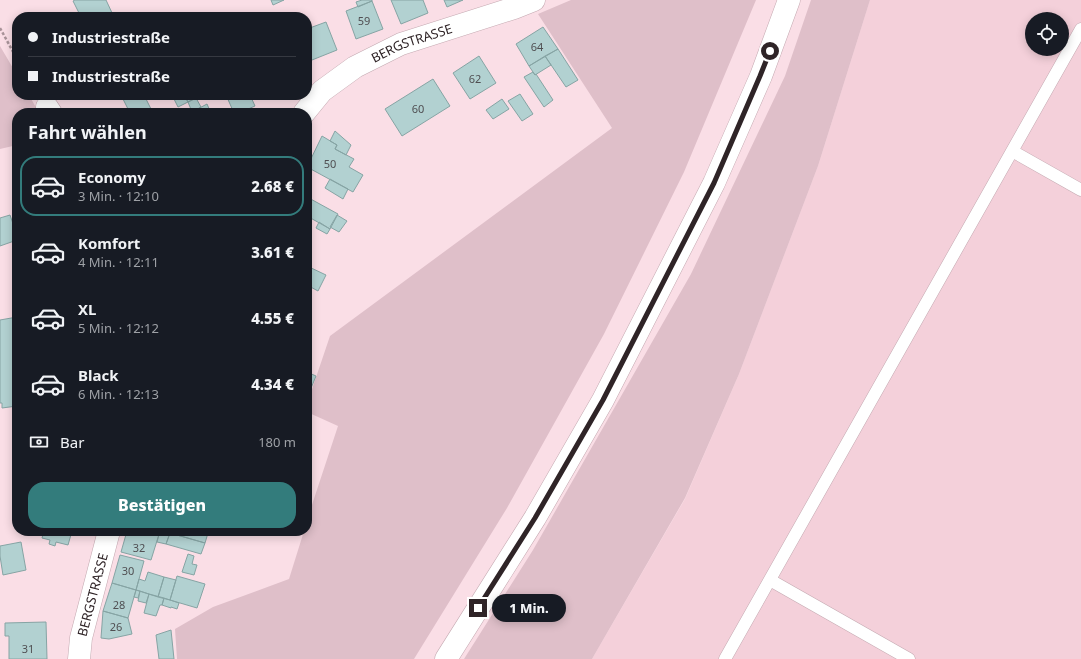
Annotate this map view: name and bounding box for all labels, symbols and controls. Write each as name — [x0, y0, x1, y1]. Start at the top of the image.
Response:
map controls — [1025, 12, 1069, 56]
button: locate — [1025, 12, 1069, 56]
house number: 59 — [358, 13, 370, 28]
street label: BERGSTRASSE — [368, 19, 454, 67]
text: Industriestraße — [52, 27, 170, 47]
house number: 64 — [531, 39, 544, 54]
route start — [761, 42, 779, 60]
text: Industriestraße — [52, 66, 170, 86]
house number: 62 — [469, 71, 481, 86]
house number: 60 — [412, 101, 424, 116]
text: Fahrt wählen — [28, 120, 147, 144]
house number: 50 — [324, 156, 336, 171]
text: Economy — [78, 167, 146, 187]
icon: car — [30, 168, 66, 204]
text: 2.68 € — [251, 176, 294, 196]
text: 3 Min. · 12:10 — [78, 187, 159, 205]
text: Komfort — [78, 233, 140, 253]
icon: car — [30, 234, 66, 270]
text: 3.61 € — [251, 242, 294, 262]
text: 4 Min. · 12:11 — [78, 253, 159, 271]
text: XL — [78, 299, 96, 319]
icon: car — [30, 300, 66, 336]
text: 4.55 € — [251, 308, 294, 328]
text: 5 Min. · 12:12 — [78, 319, 159, 337]
text: Black — [78, 365, 118, 385]
icon: car — [30, 366, 66, 402]
text: 4.34 € — [251, 374, 294, 394]
text: 6 Min. · 12:13 — [78, 385, 159, 403]
icon: cash — [28, 431, 50, 453]
text: Bar — [60, 432, 84, 452]
text: 180 m — [258, 433, 296, 451]
button: Bestätigen — [28, 482, 296, 528]
house number: 32 — [133, 540, 145, 555]
street label: BERGSTRASSE — [73, 551, 112, 638]
house number: 30 — [122, 563, 134, 578]
callout: 1 Min. — [492, 594, 566, 622]
house number: 28 — [113, 597, 125, 612]
route end — [469, 599, 487, 617]
text: 1 Min. — [509, 599, 549, 617]
house number: 26 — [110, 619, 122, 634]
house number: 31 — [22, 641, 34, 656]

